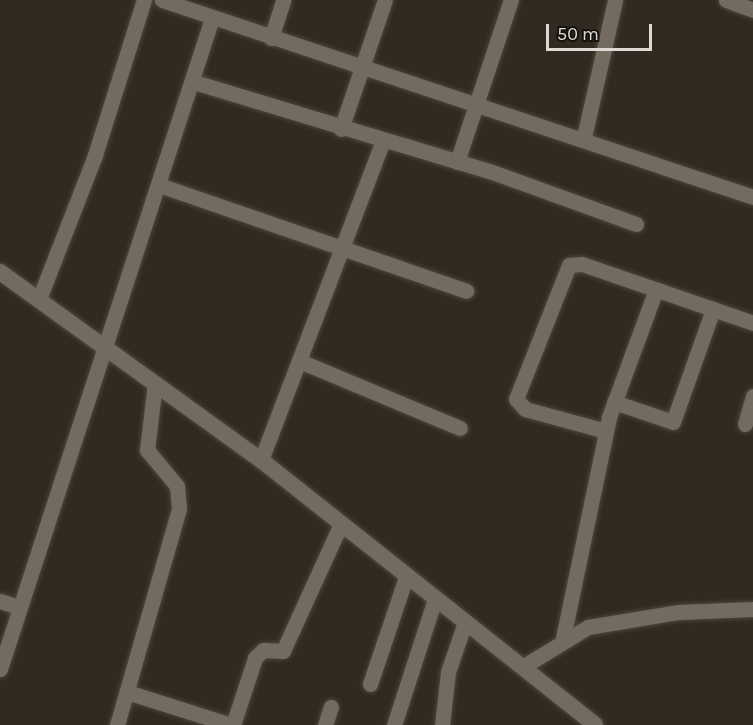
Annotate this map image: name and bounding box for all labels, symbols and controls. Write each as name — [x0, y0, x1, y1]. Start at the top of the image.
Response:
scale bar — [549, 12, 656, 50]
text: 50 m — [557, 23, 599, 45]

